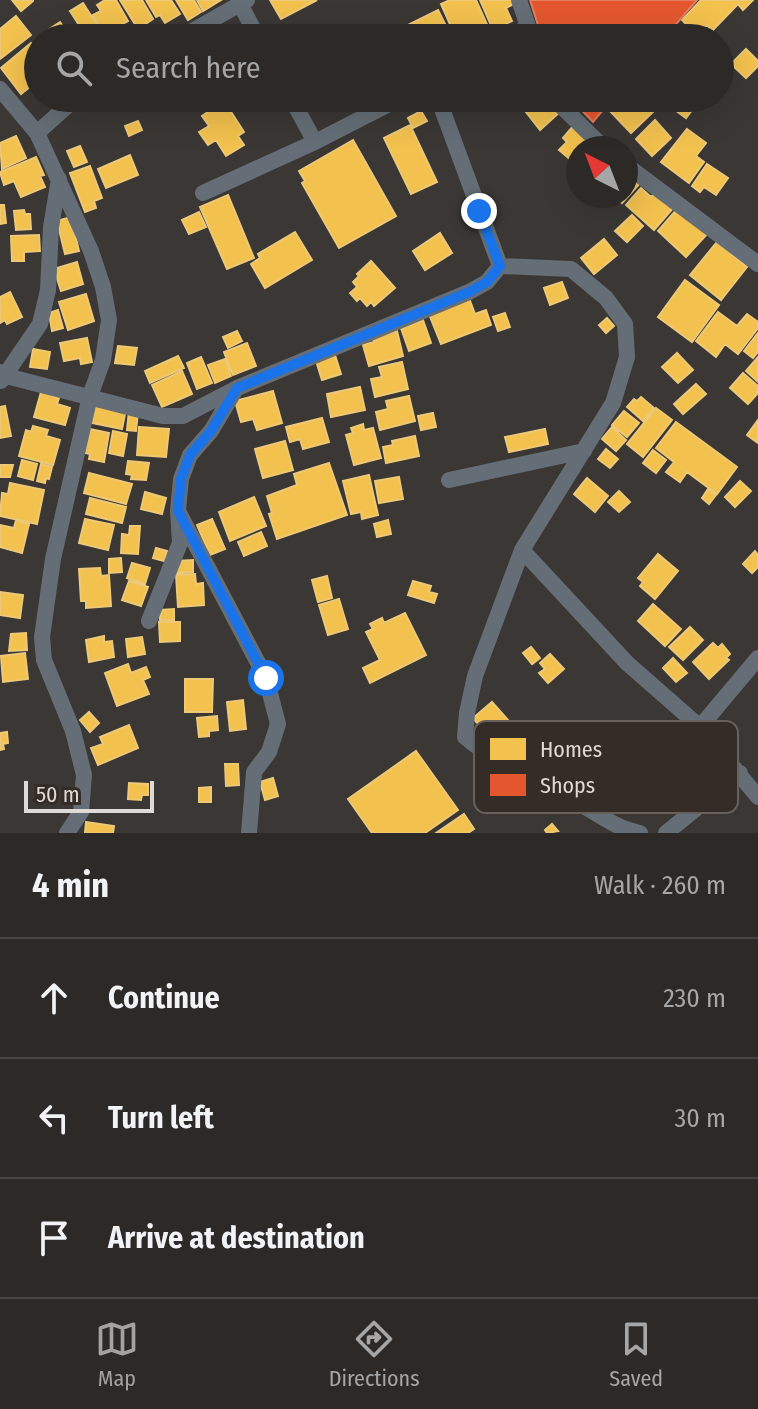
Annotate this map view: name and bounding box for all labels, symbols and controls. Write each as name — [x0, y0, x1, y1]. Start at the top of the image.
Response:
search box — [24, 24, 734, 112]
icon: search — [52, 46, 96, 90]
text: Search here — [116, 50, 261, 86]
north arrow — [566, 136, 638, 208]
route end — [461, 193, 497, 229]
route start — [248, 660, 284, 696]
legend — [474, 721, 738, 813]
text: Homes — [540, 736, 602, 763]
text: Shops — [540, 772, 595, 799]
scale bar — [24, 777, 154, 813]
text: 50 m — [36, 781, 80, 808]
text: 4 min — [32, 865, 109, 906]
text: Walk · 260 m — [594, 870, 726, 901]
icon: ahead — [32, 976, 76, 1020]
text: Continue — [108, 980, 220, 1016]
text: 230 m — [663, 983, 726, 1014]
icon: left — [32, 1096, 76, 1140]
text: Turn left — [108, 1100, 214, 1136]
text: 30 m — [675, 1103, 726, 1134]
icon: arrive — [32, 1216, 76, 1260]
text: Arrive at destination — [108, 1220, 365, 1256]
tab: Map — [95, 1317, 139, 1392]
tab: Directions — [329, 1317, 420, 1392]
tab: Saved — [609, 1317, 663, 1392]

